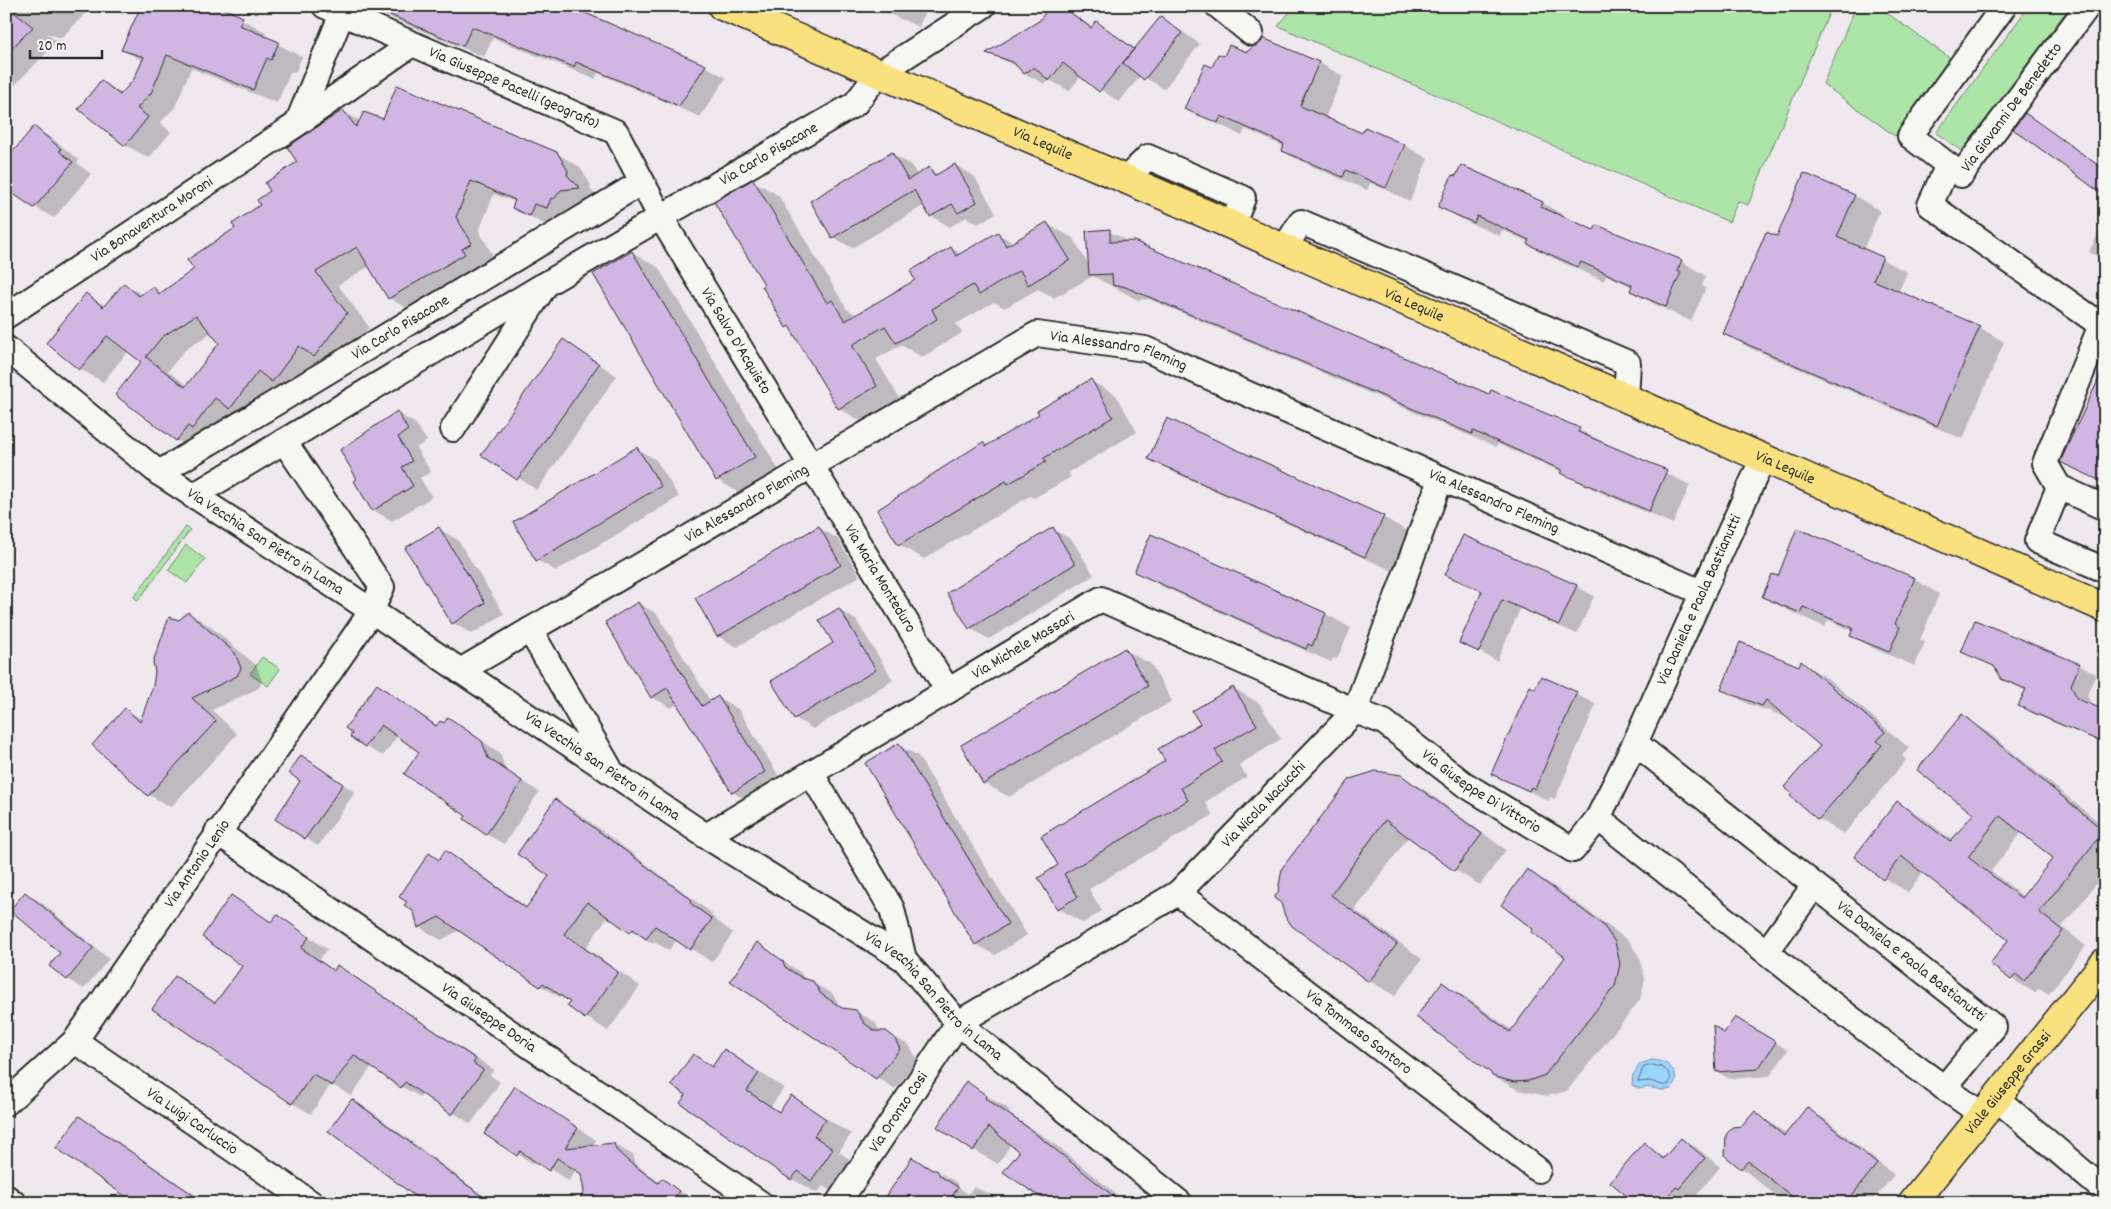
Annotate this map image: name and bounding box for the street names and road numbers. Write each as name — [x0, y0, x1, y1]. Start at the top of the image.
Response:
street label: Via Giovanni De Benedetto — [1955, 38, 2068, 177]
street label: Via Giuseppe Pacelli (geografo) — [425, 41, 603, 135]
street label: Via Carlo Pisacane — [715, 116, 822, 192]
street label: Via Lequile — [1009, 121, 1076, 167]
street label: Via Bonaventura Moroni — [86, 171, 218, 268]
street label: Via Lequile — [1381, 282, 1448, 328]
street label: Via Salvo D'Acquisto — [695, 283, 777, 399]
street label: Via Carlo Pisacane — [347, 289, 454, 366]
street label: Via Alessandro Fleming — [1049, 324, 1191, 378]
street label: Via Lequile — [1751, 445, 1819, 491]
street label: Via Alessandro Fleming — [680, 458, 813, 549]
street label: Via Alessandro Fleming — [1425, 463, 1563, 540]
street label: Via Vecchia San Pietro in Lama — [182, 482, 349, 601]
street label: Via Daniela e Paola Bastianutti — [1651, 511, 1748, 689]
street label: Via Maria Monteduro — [838, 520, 922, 637]
street label: Via Michele Massari — [967, 606, 1079, 685]
street label: Via Vecchia San Pietro in Lama — [520, 705, 685, 827]
street label: Via Giuseppe Di Vittorio — [1416, 744, 1545, 840]
street label: Via Nicola Nacucchi — [1216, 756, 1312, 853]
street label: Via Antonio Lenio — [158, 815, 236, 913]
street label: Via Daniela e Paola Bastianutti — [1831, 895, 1991, 1028]
street label: Via Vecchia San Pietro in Lama — [860, 926, 1008, 1067]
street label: Via Giuseppe Doria — [436, 977, 541, 1059]
street label: Via Tommaso Santoro — [1301, 984, 1417, 1081]
street label: Viale Giuseppe Grassi — [1959, 1026, 2057, 1140]
street label: Via Oronzo Cosi — [863, 1067, 934, 1157]
street label: Via Luigi Carluccio — [142, 1082, 243, 1161]

